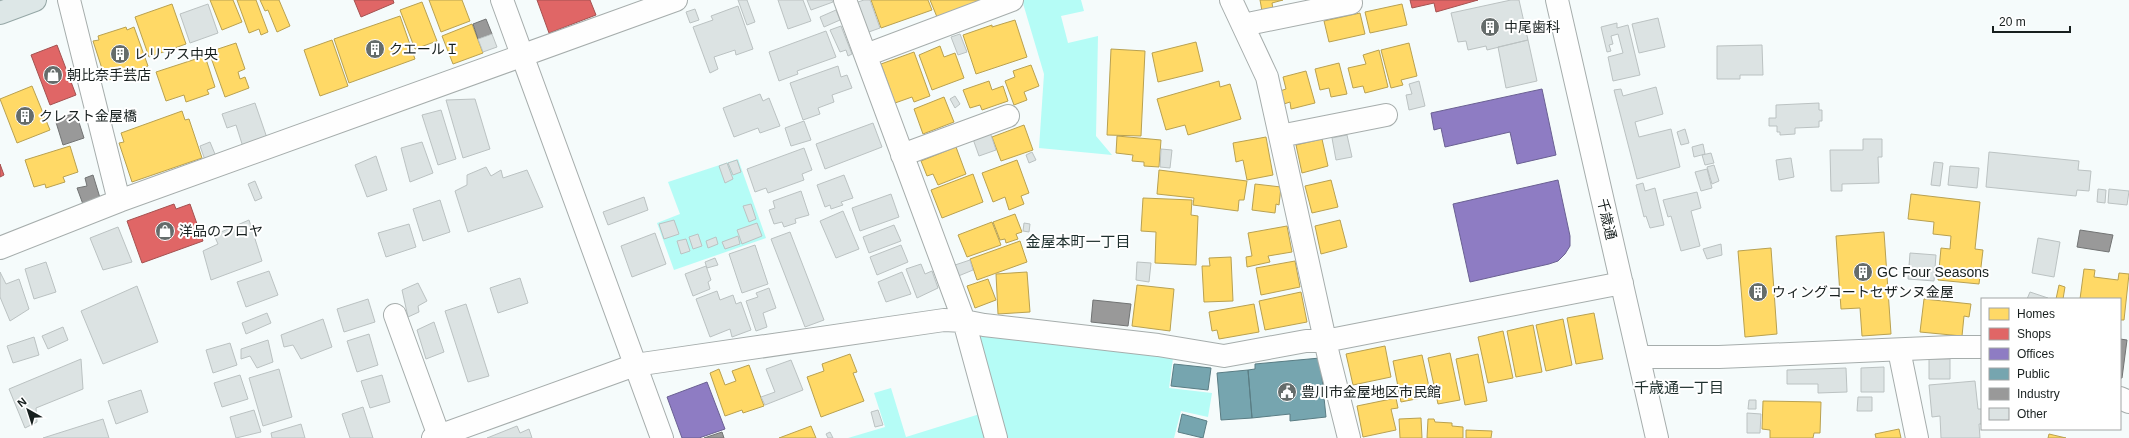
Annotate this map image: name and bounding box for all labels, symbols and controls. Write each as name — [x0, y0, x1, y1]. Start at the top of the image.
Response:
scale bar — [1993, 8, 2070, 34]
text: 20 m — [1999, 15, 2026, 29]
building icon: 中尾歯科 — [1479, 16, 1501, 38]
place label: 中尾歯科 — [1504, 19, 1560, 35]
building icon: クエールＩ — [364, 38, 386, 60]
place label: クエールＩ — [389, 41, 459, 57]
building icon: レリアス中央 — [109, 43, 131, 65]
place label: レリアス中央 — [134, 46, 218, 62]
shop icon: 朝比奈手芸店 — [42, 64, 64, 86]
place label: 朝比奈手芸店 — [67, 67, 151, 83]
building icon: クレスト金屋橋 — [14, 105, 36, 127]
place label: クレスト金屋橋 — [39, 108, 137, 124]
street label: 千歳通 — [1594, 197, 1620, 241]
shop icon: 洋品のフロヤ — [154, 220, 176, 242]
place label: 洋品のフロヤ — [179, 223, 263, 239]
district label: 金屋本町一丁目 — [1025, 233, 1131, 250]
building icon: GC Four Seasons — [1852, 261, 1874, 283]
place label: GC Four Seasons — [1877, 264, 1989, 280]
building icon: ウィングコートセザンヌ金屋 — [1747, 281, 1769, 303]
place label: ウィングコートセザンヌ金屋 — [1772, 284, 1954, 300]
legend — [1981, 298, 2121, 430]
text: Homes — [2017, 307, 2055, 321]
text: Shops — [2017, 327, 2051, 341]
text: Offices — [2017, 347, 2054, 361]
text: Public — [2017, 367, 2050, 381]
district label: 千歳通一丁目 — [1634, 379, 1724, 396]
public building icon: 豊川市金屋地区市民館 — [1276, 381, 1298, 403]
place label: 豊川市金屋地区市民館 — [1301, 384, 1441, 400]
text: Industry — [2017, 387, 2060, 401]
north arrow — [8, 390, 48, 430]
text: N — [15, 395, 29, 409]
text: Other — [2017, 407, 2047, 421]

